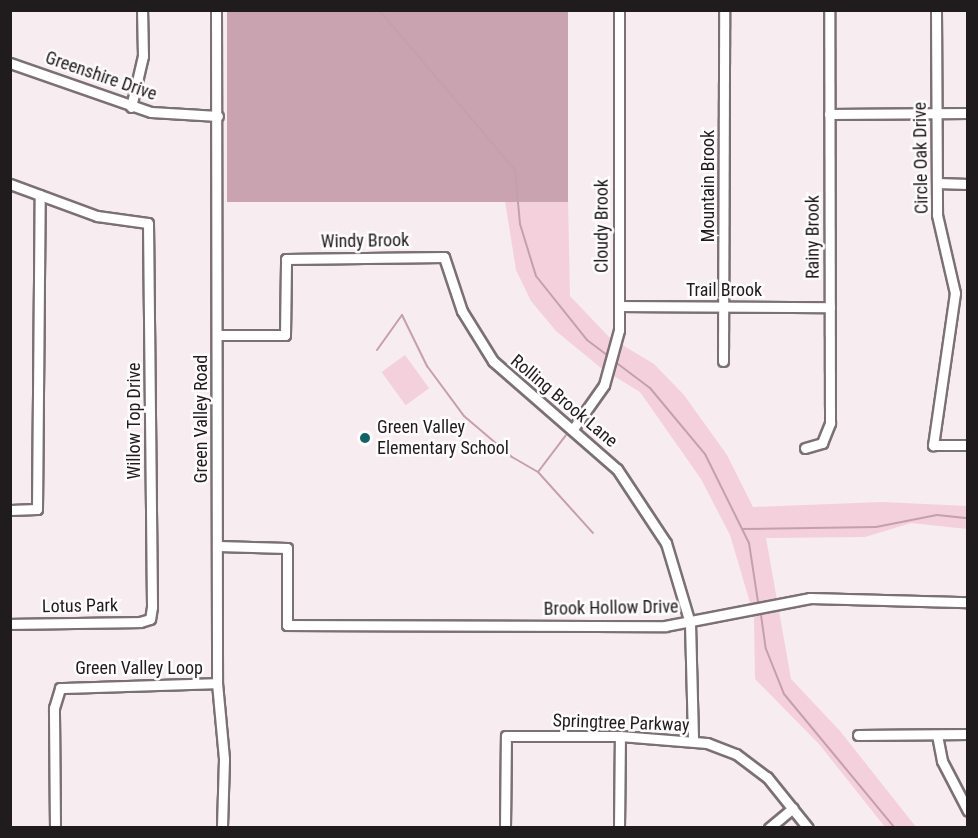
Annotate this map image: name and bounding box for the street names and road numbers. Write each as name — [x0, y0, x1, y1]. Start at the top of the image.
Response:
street label: Greenshire Drive — [42, 47, 160, 105]
street label: Circle Oak Drive — [909, 102, 933, 214]
street label: Mountain Brook — [697, 130, 719, 242]
street label: Cloudy Brook — [591, 179, 613, 273]
street label: Rainy Brook — [802, 195, 824, 279]
street label: Windy Brook — [321, 229, 409, 253]
street label: Trail Brook — [686, 279, 762, 301]
street label: Rolling Brook Lane — [506, 350, 622, 452]
street label: Green Valley Road — [190, 355, 212, 483]
street label: Willow Top Drive — [123, 362, 145, 480]
street label: Lotus Park — [42, 595, 118, 617]
street label: Brook Hollow Drive — [543, 596, 679, 620]
street label: Green Valley Loop — [75, 657, 203, 679]
street label: Springtree Parkway — [552, 710, 690, 736]

